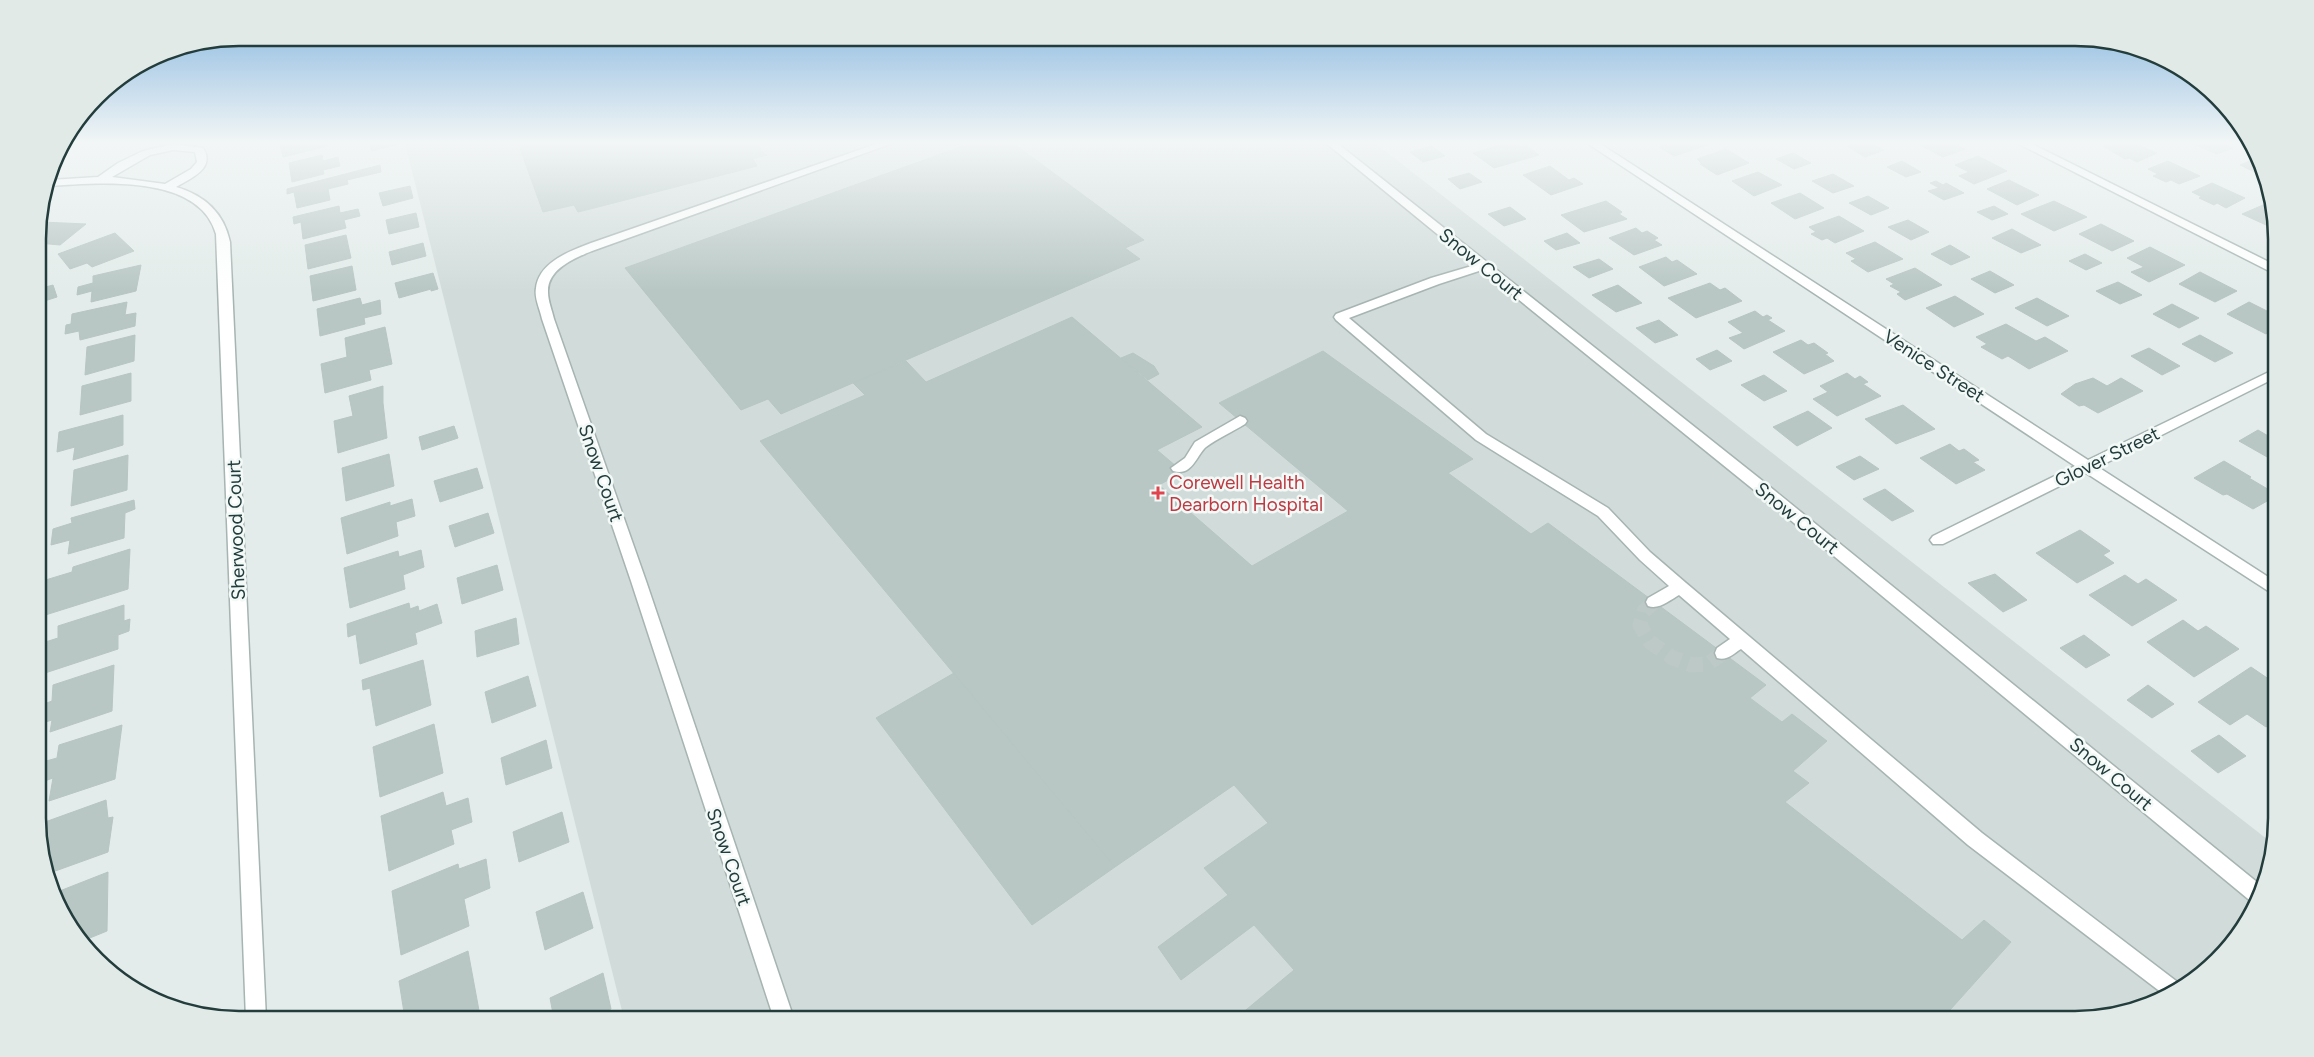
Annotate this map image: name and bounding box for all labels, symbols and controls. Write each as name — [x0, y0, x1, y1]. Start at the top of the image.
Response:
street label: Snow Court — [1434, 223, 1528, 305]
street label: Venice Street — [1879, 325, 1989, 407]
street label: Snow Court — [574, 421, 628, 525]
street label: Glover Street — [2051, 422, 2163, 492]
street label: Sherwood Court — [222, 459, 250, 601]
place label: Corewell Health Dearborn Hospital — [1169, 471, 1323, 516]
street label: Snow Court — [1750, 477, 1844, 559]
marker: Corewell Health Dearborn Hospital — [1151, 486, 1165, 500]
street label: Snow Court — [2065, 733, 2157, 815]
street label: Snow Court — [702, 805, 756, 909]

